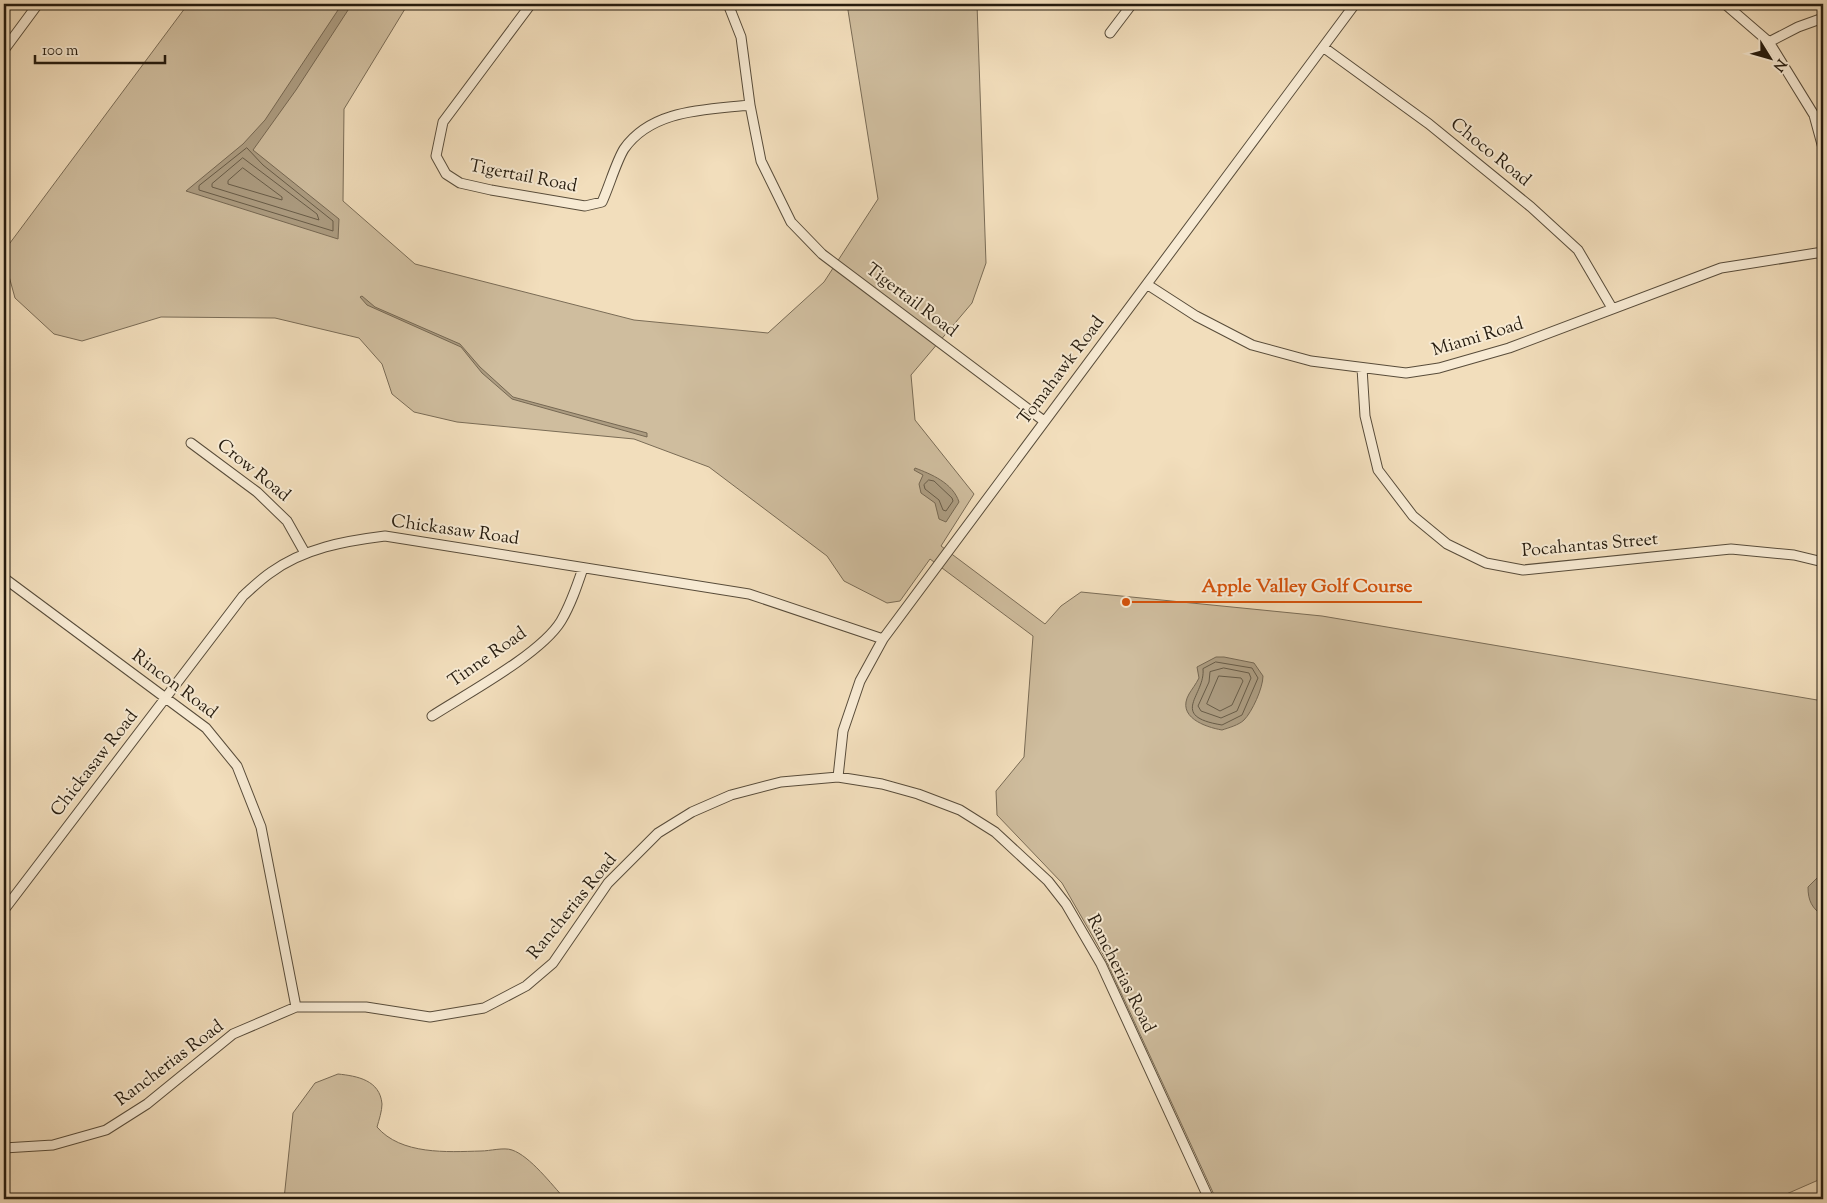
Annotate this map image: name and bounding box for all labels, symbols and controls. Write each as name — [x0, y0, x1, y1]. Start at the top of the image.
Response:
scale bar — [35, 32, 165, 64]
north arrow — [1744, 32, 1794, 82]
text: 100 m — [42, 41, 79, 62]
text: N — [1767, 54, 1790, 75]
street label: Choco Road — [1444, 112, 1536, 194]
street label: Tigertail Road — [467, 154, 579, 200]
street label: Tigertail Road — [859, 258, 963, 344]
street label: Tomahawk Road — [1012, 311, 1112, 431]
street label: Miami Road — [1429, 312, 1527, 364]
street label: Crow Road — [211, 433, 295, 509]
street label: Chickasaw Road — [389, 509, 521, 553]
street label: Pocahantas Street — [1521, 527, 1659, 565]
callout: Apple Valley Golf Course — [1191, 568, 1422, 602]
text: Apple Valley Golf Course — [1202, 574, 1413, 601]
street label: Tinne Road — [443, 621, 533, 695]
street label: Rincon Road — [126, 644, 222, 726]
street label: Chickasaw Road — [45, 705, 145, 823]
street label: Rancherias Road — [522, 848, 624, 966]
street label: Rancherias Road — [1079, 910, 1161, 1038]
street label: Rancherias Road — [110, 1014, 230, 1114]

